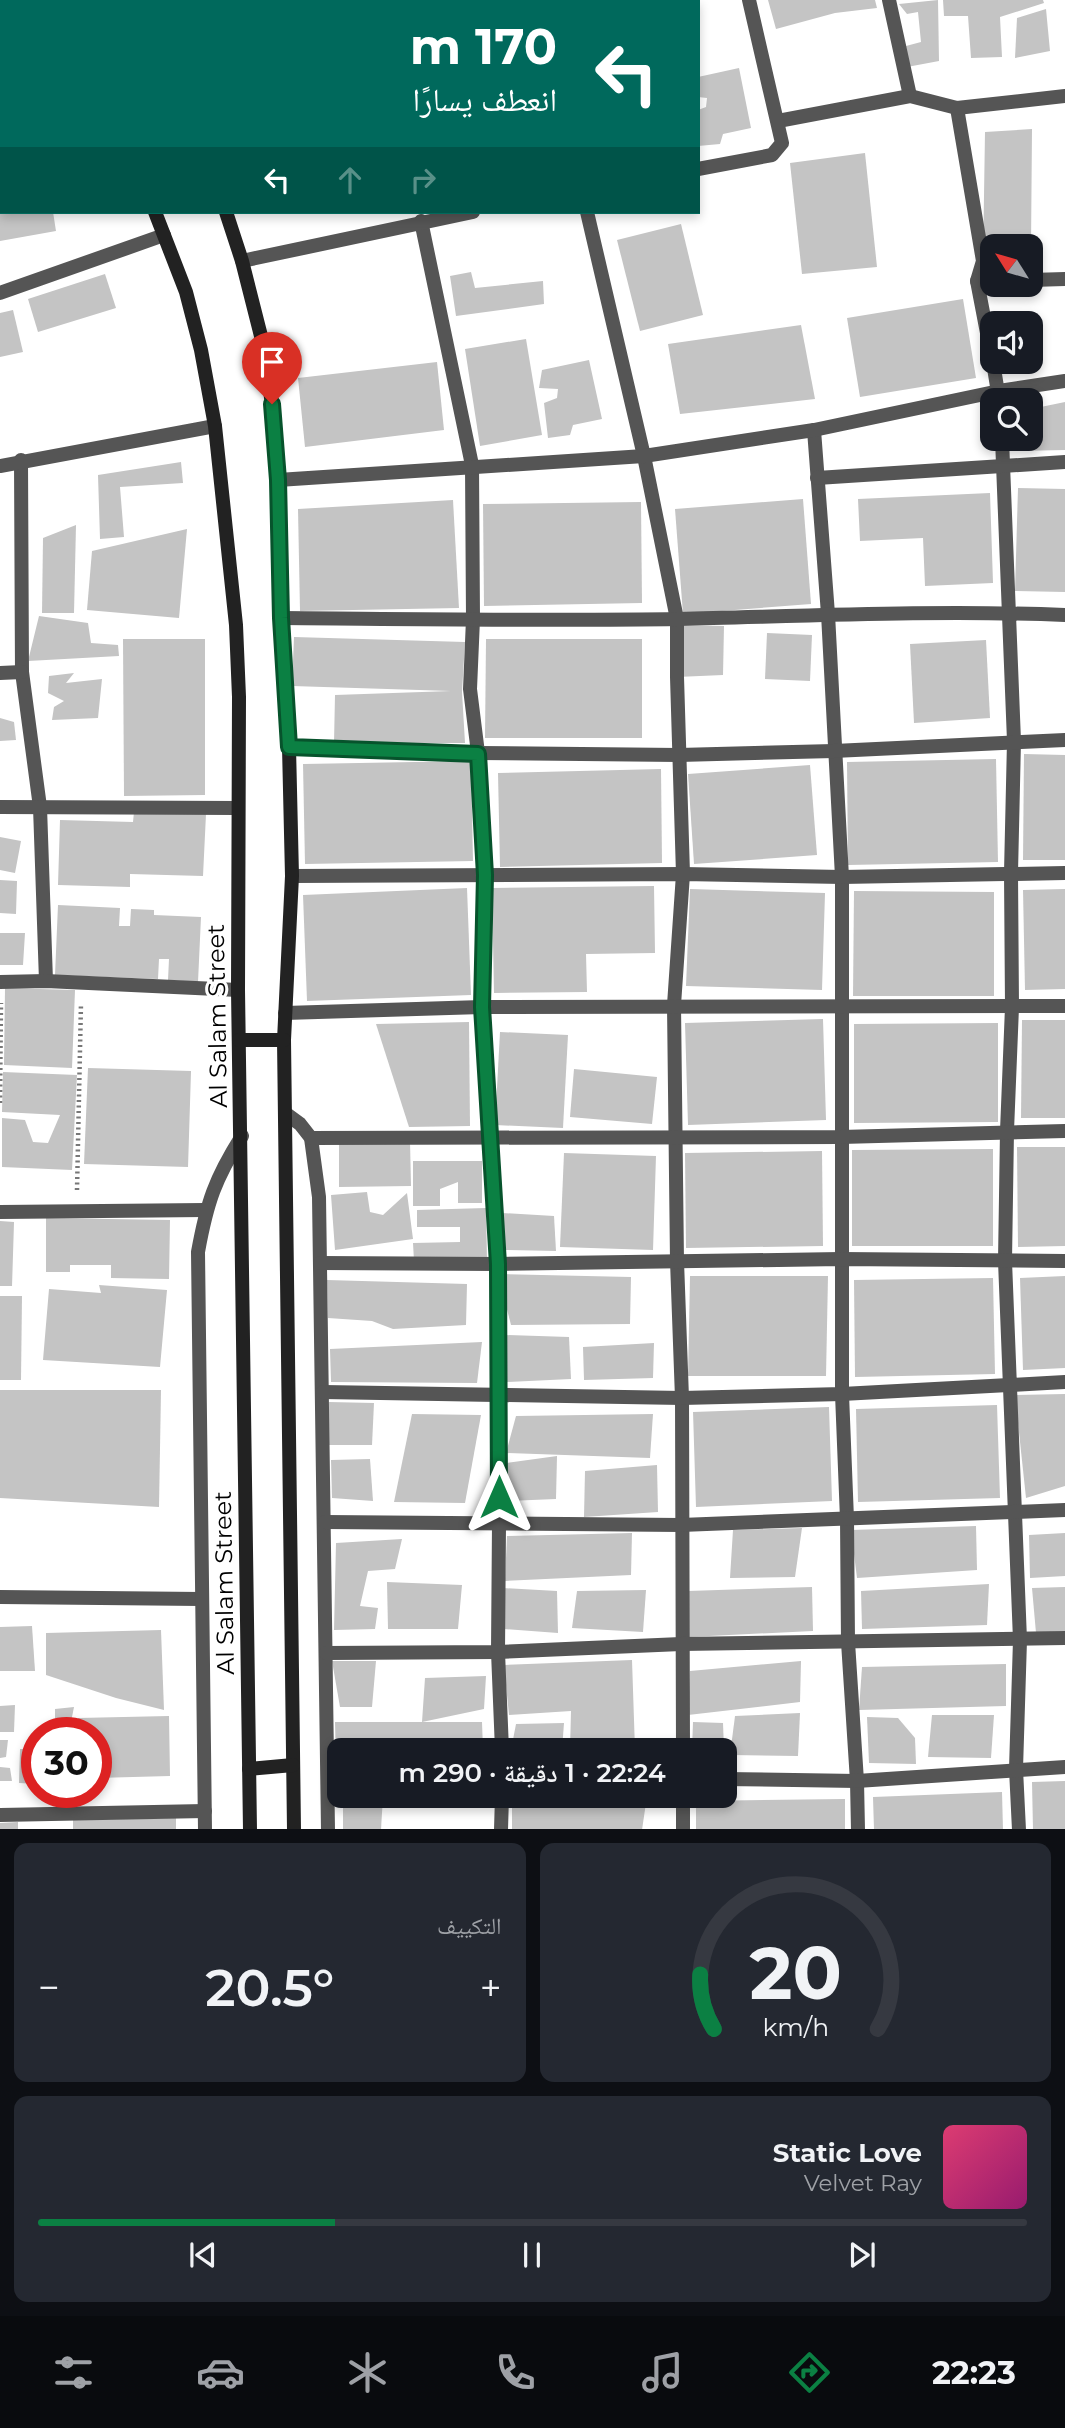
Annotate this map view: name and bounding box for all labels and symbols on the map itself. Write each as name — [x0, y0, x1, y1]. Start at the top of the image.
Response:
north arrow — [980, 234, 1043, 298]
pin — [242, 332, 302, 404]
street label: Al Salam Street — [201, 924, 233, 1108]
position arrow — [462, 1460, 536, 1534]
street label: Al Salam Street — [208, 1491, 240, 1675]
speed limit sign: 30 — [21, 1717, 112, 1808]

